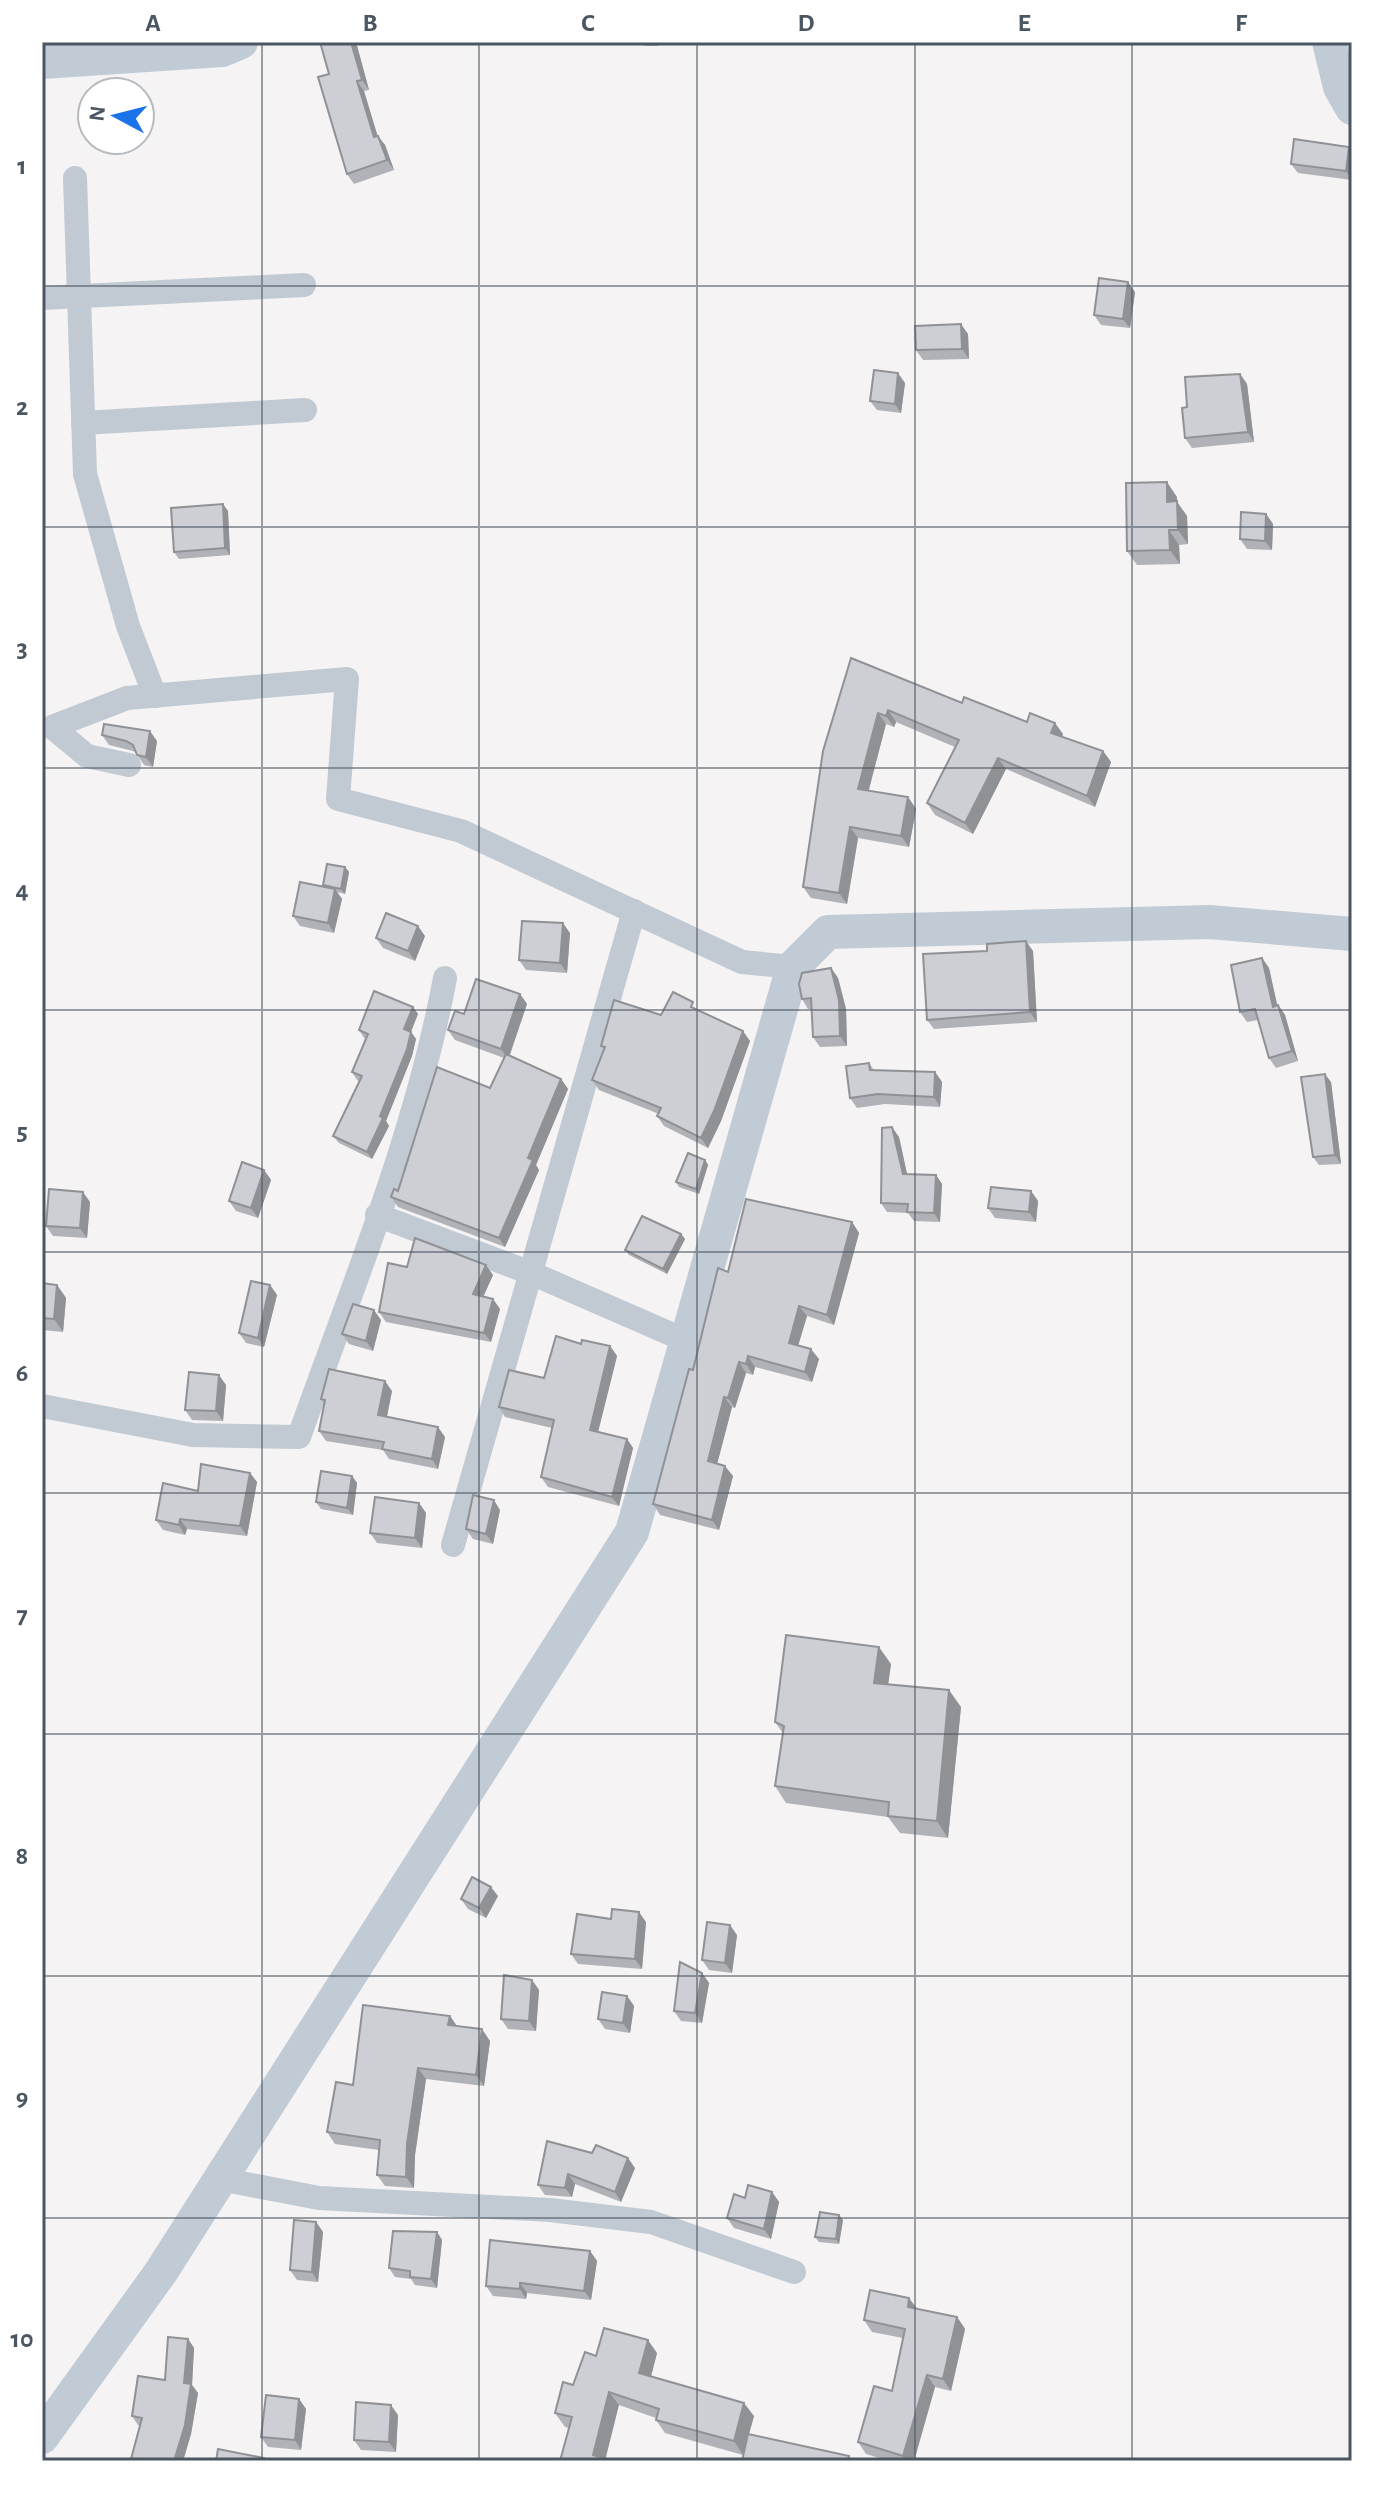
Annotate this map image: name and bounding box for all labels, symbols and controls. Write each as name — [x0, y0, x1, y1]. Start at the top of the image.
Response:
text: A — [145, 10, 161, 36]
text: B — [362, 10, 378, 36]
text: C — [581, 10, 595, 36]
text: D — [797, 10, 815, 36]
text: E — [1017, 10, 1031, 36]
text: F — [1235, 10, 1248, 36]
north arrow — [76, 76, 156, 156]
text: N — [85, 105, 109, 123]
text: 1 — [17, 153, 27, 179]
text: 2 — [16, 394, 28, 420]
text: 3 — [16, 636, 28, 662]
text: 4 — [15, 877, 29, 903]
text: 5 — [16, 1119, 28, 1145]
text: 6 — [16, 1360, 28, 1386]
text: 7 — [16, 1602, 28, 1628]
text: 8 — [16, 1843, 28, 1869]
text: 9 — [16, 2085, 28, 2111]
text: 10 — [11, 2326, 33, 2352]

